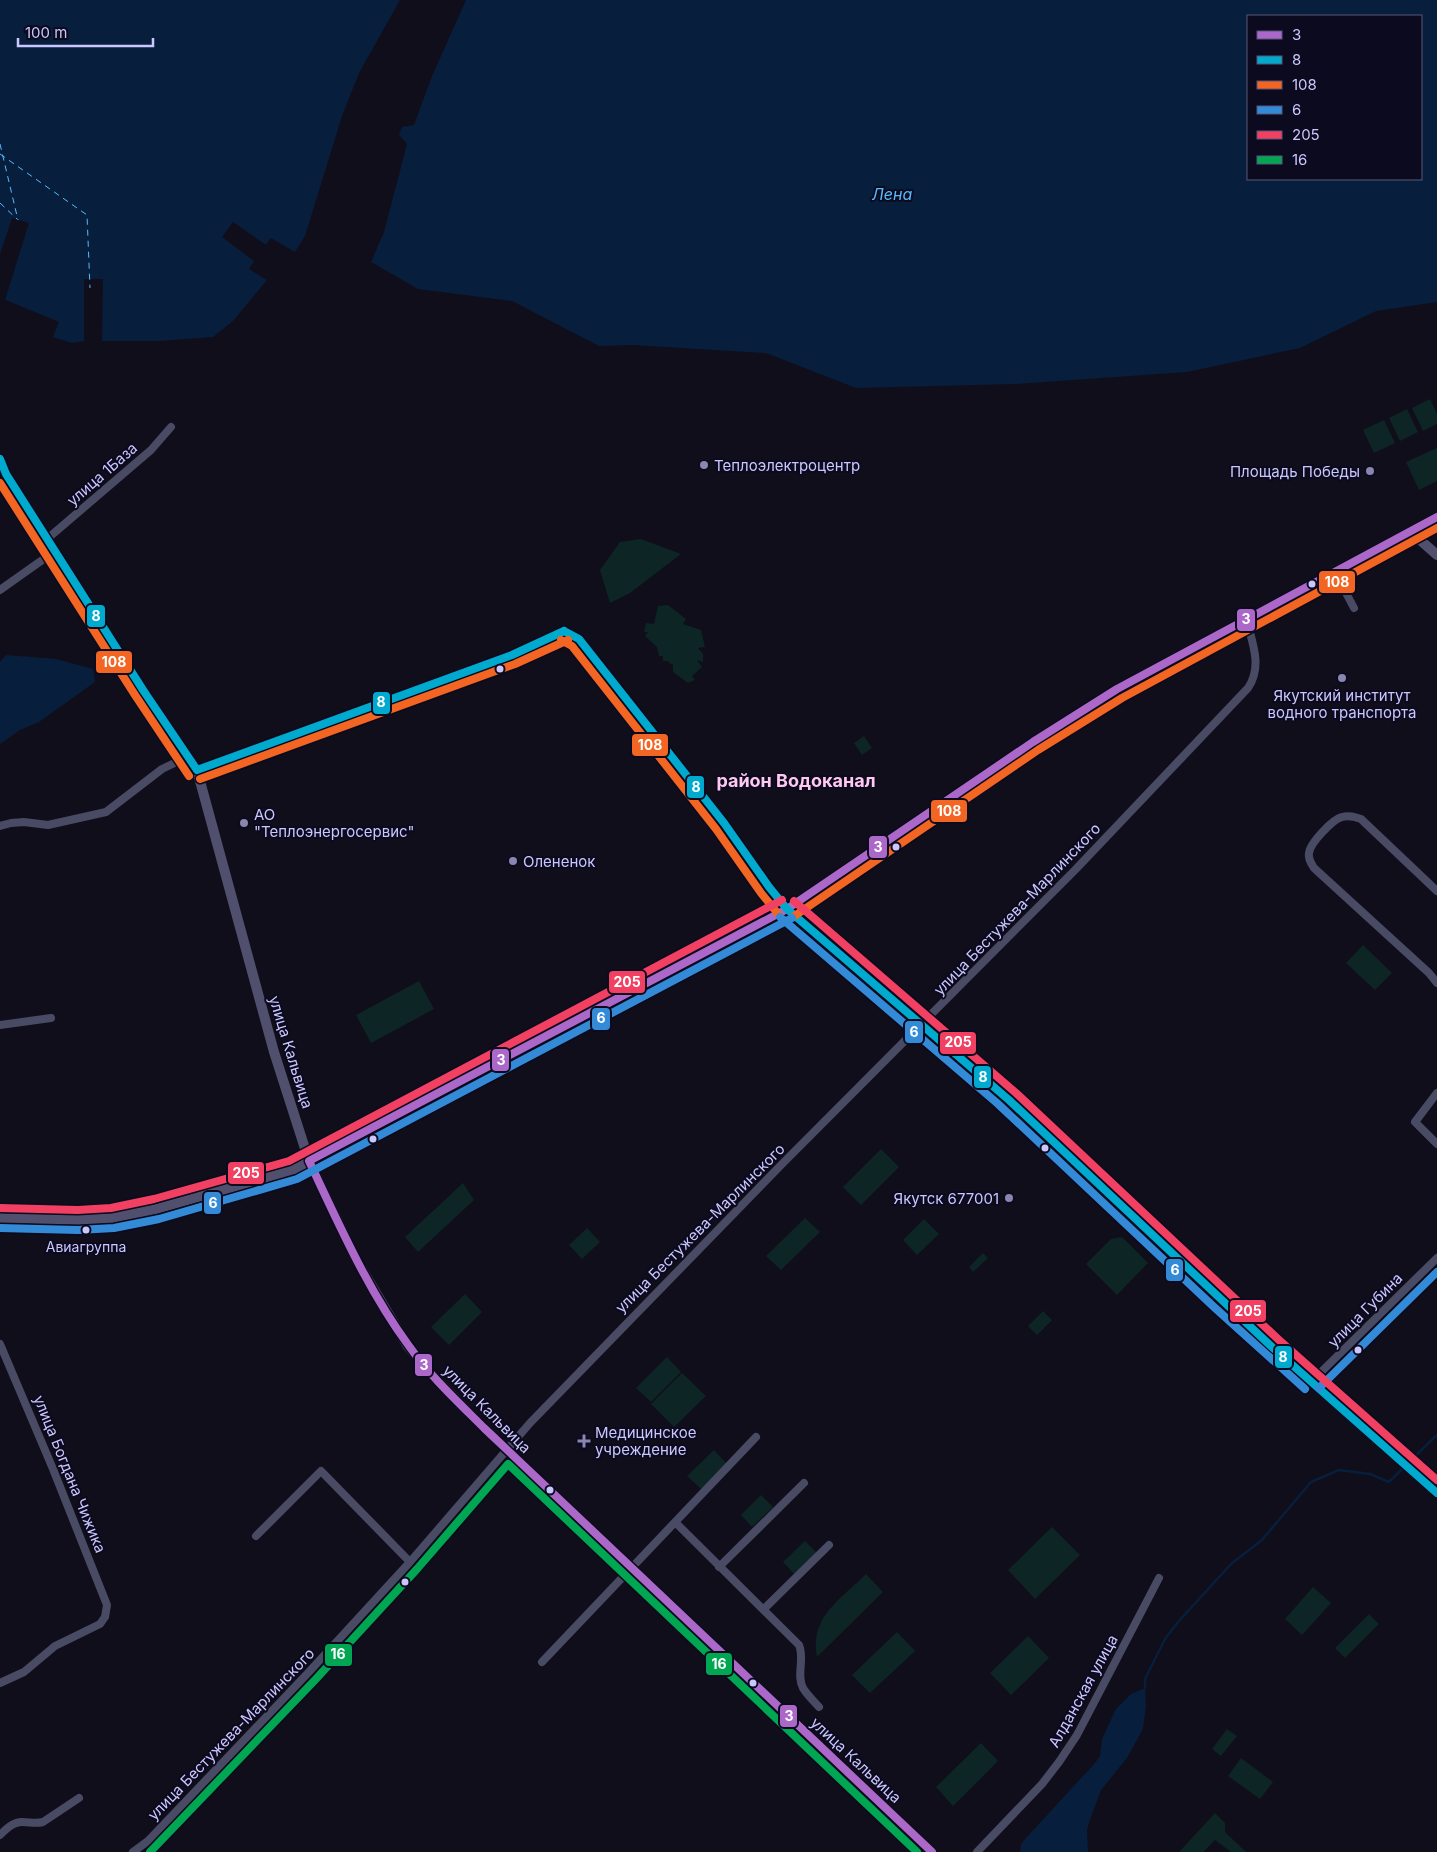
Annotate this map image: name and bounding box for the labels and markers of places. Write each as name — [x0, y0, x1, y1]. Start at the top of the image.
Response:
place label: Теплоэлектроцентр — [714, 456, 860, 475]
marker: Теплоэлектроцентр — [698, 459, 710, 471]
place label: Площадь Победы — [1230, 462, 1360, 481]
marker: Площадь Победы — [1364, 465, 1376, 477]
unlabelled marker — [1307, 579, 1317, 589]
unlabelled marker — [495, 664, 505, 674]
marker: Якутский институт водного транспорта — [1336, 672, 1348, 684]
place label: Якутский институт водного транспорта — [1267, 686, 1417, 722]
place label: АО "Теплоэнергосервис" — [254, 805, 414, 841]
marker: АО "Теплоэнергосервис" — [238, 817, 250, 829]
unlabelled marker — [891, 842, 901, 852]
place label: Олененок — [523, 852, 595, 871]
marker: Олененок — [507, 855, 519, 867]
unlabelled marker — [368, 1134, 378, 1144]
unlabelled marker — [1040, 1143, 1050, 1153]
place label: Якутск 677001 — [894, 1189, 999, 1208]
marker: Якутск 677001 — [1003, 1192, 1015, 1204]
marker: Авиагруппа — [81, 1225, 91, 1235]
place label: Авиагруппа — [46, 1238, 126, 1255]
unlabelled marker — [1353, 1345, 1363, 1355]
place label: Медицинское учреждение — [595, 1423, 696, 1459]
marker: Медицинское учреждение — [577, 1434, 591, 1448]
unlabelled marker — [545, 1485, 555, 1495]
unlabelled marker — [400, 1577, 410, 1587]
unlabelled marker — [748, 1678, 758, 1688]

